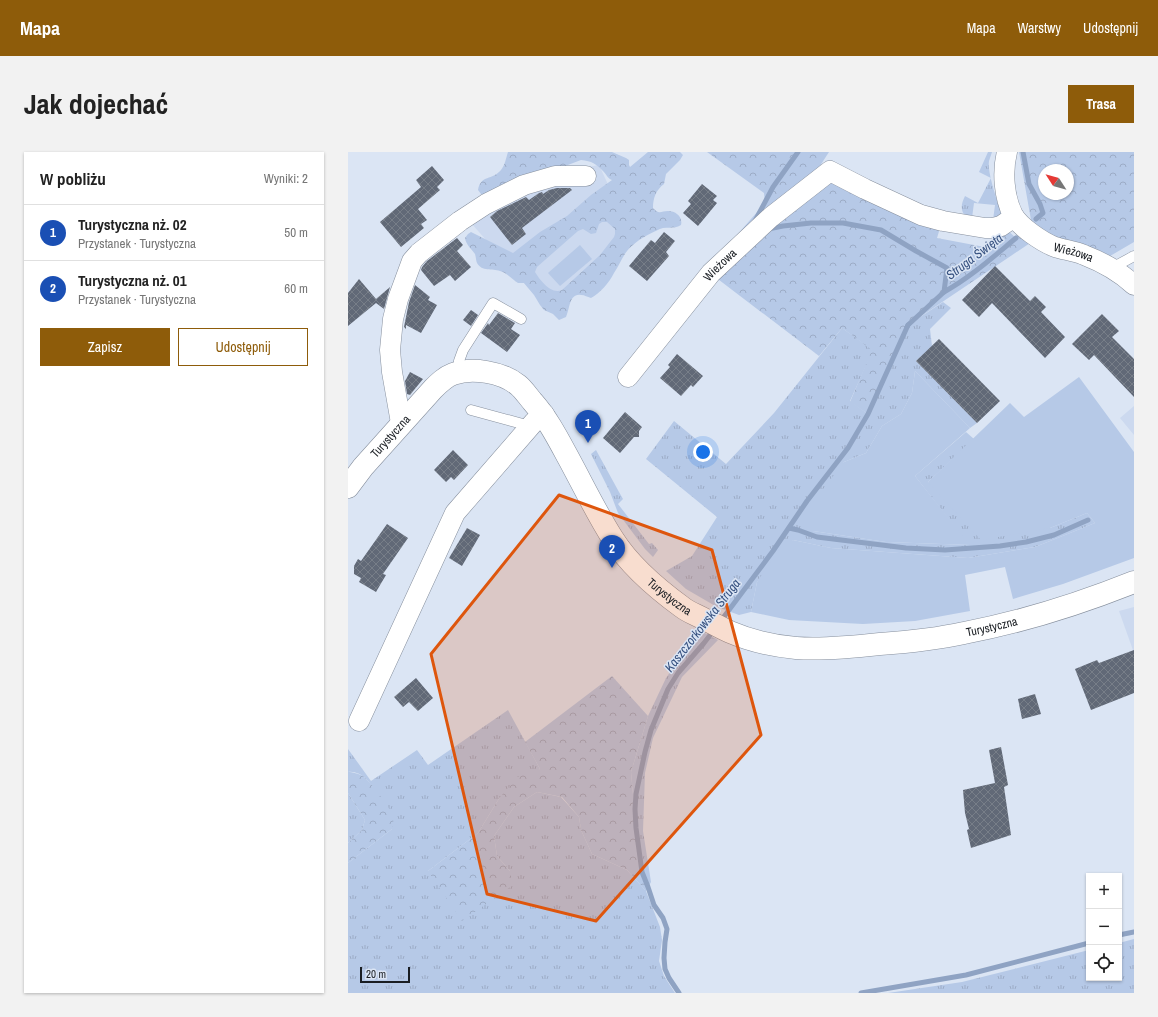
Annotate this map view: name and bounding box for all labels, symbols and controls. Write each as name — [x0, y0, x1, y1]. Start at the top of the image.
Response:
text: Mapa — [20, 15, 60, 41]
text: Mapa — [967, 19, 996, 37]
text: Warstwy — [1018, 19, 1061, 37]
text: Udostępnij — [1083, 19, 1138, 37]
text: Jak dojechać — [24, 85, 168, 123]
button: Trasa — [1068, 85, 1134, 123]
north arrow — [1038, 164, 1074, 200]
text: W pobliżu — [40, 167, 106, 190]
text: Wyniki: 2 — [264, 170, 308, 187]
text: Turystyczna nż. 02 — [78, 214, 186, 235]
text: 1 — [50, 224, 56, 241]
text: 50 m — [284, 224, 308, 241]
water label: Struga Święta — [942, 229, 1006, 283]
text: Przystanek · Turystyczna — [78, 235, 196, 252]
street label: Wieżowa — [1052, 239, 1096, 266]
street label: Wieżowa — [700, 245, 740, 284]
text: Turystyczna nż. 01 — [78, 270, 186, 291]
text: 2 — [50, 280, 56, 297]
text: 60 m — [284, 280, 308, 297]
text: Przystanek · Turystyczna — [78, 291, 196, 308]
button: Zapisz — [40, 328, 170, 366]
button: Udostępnij — [178, 328, 308, 366]
pin: 1 — [575, 410, 601, 443]
street label: Turystyczna — [367, 411, 414, 461]
your location — [693, 442, 713, 462]
pin: 2 — [599, 535, 625, 568]
street label: Turystyczna — [644, 574, 695, 620]
water label: Kaszczorkowska Struga — [661, 575, 744, 675]
street label: Turystyczna — [965, 613, 1020, 640]
map controls — [1086, 873, 1122, 981]
button: + — [1086, 873, 1122, 909]
button: − — [1086, 909, 1122, 945]
button: locate — [1086, 945, 1122, 981]
scale bar — [360, 965, 410, 984]
text: 20 m — [366, 967, 386, 981]

